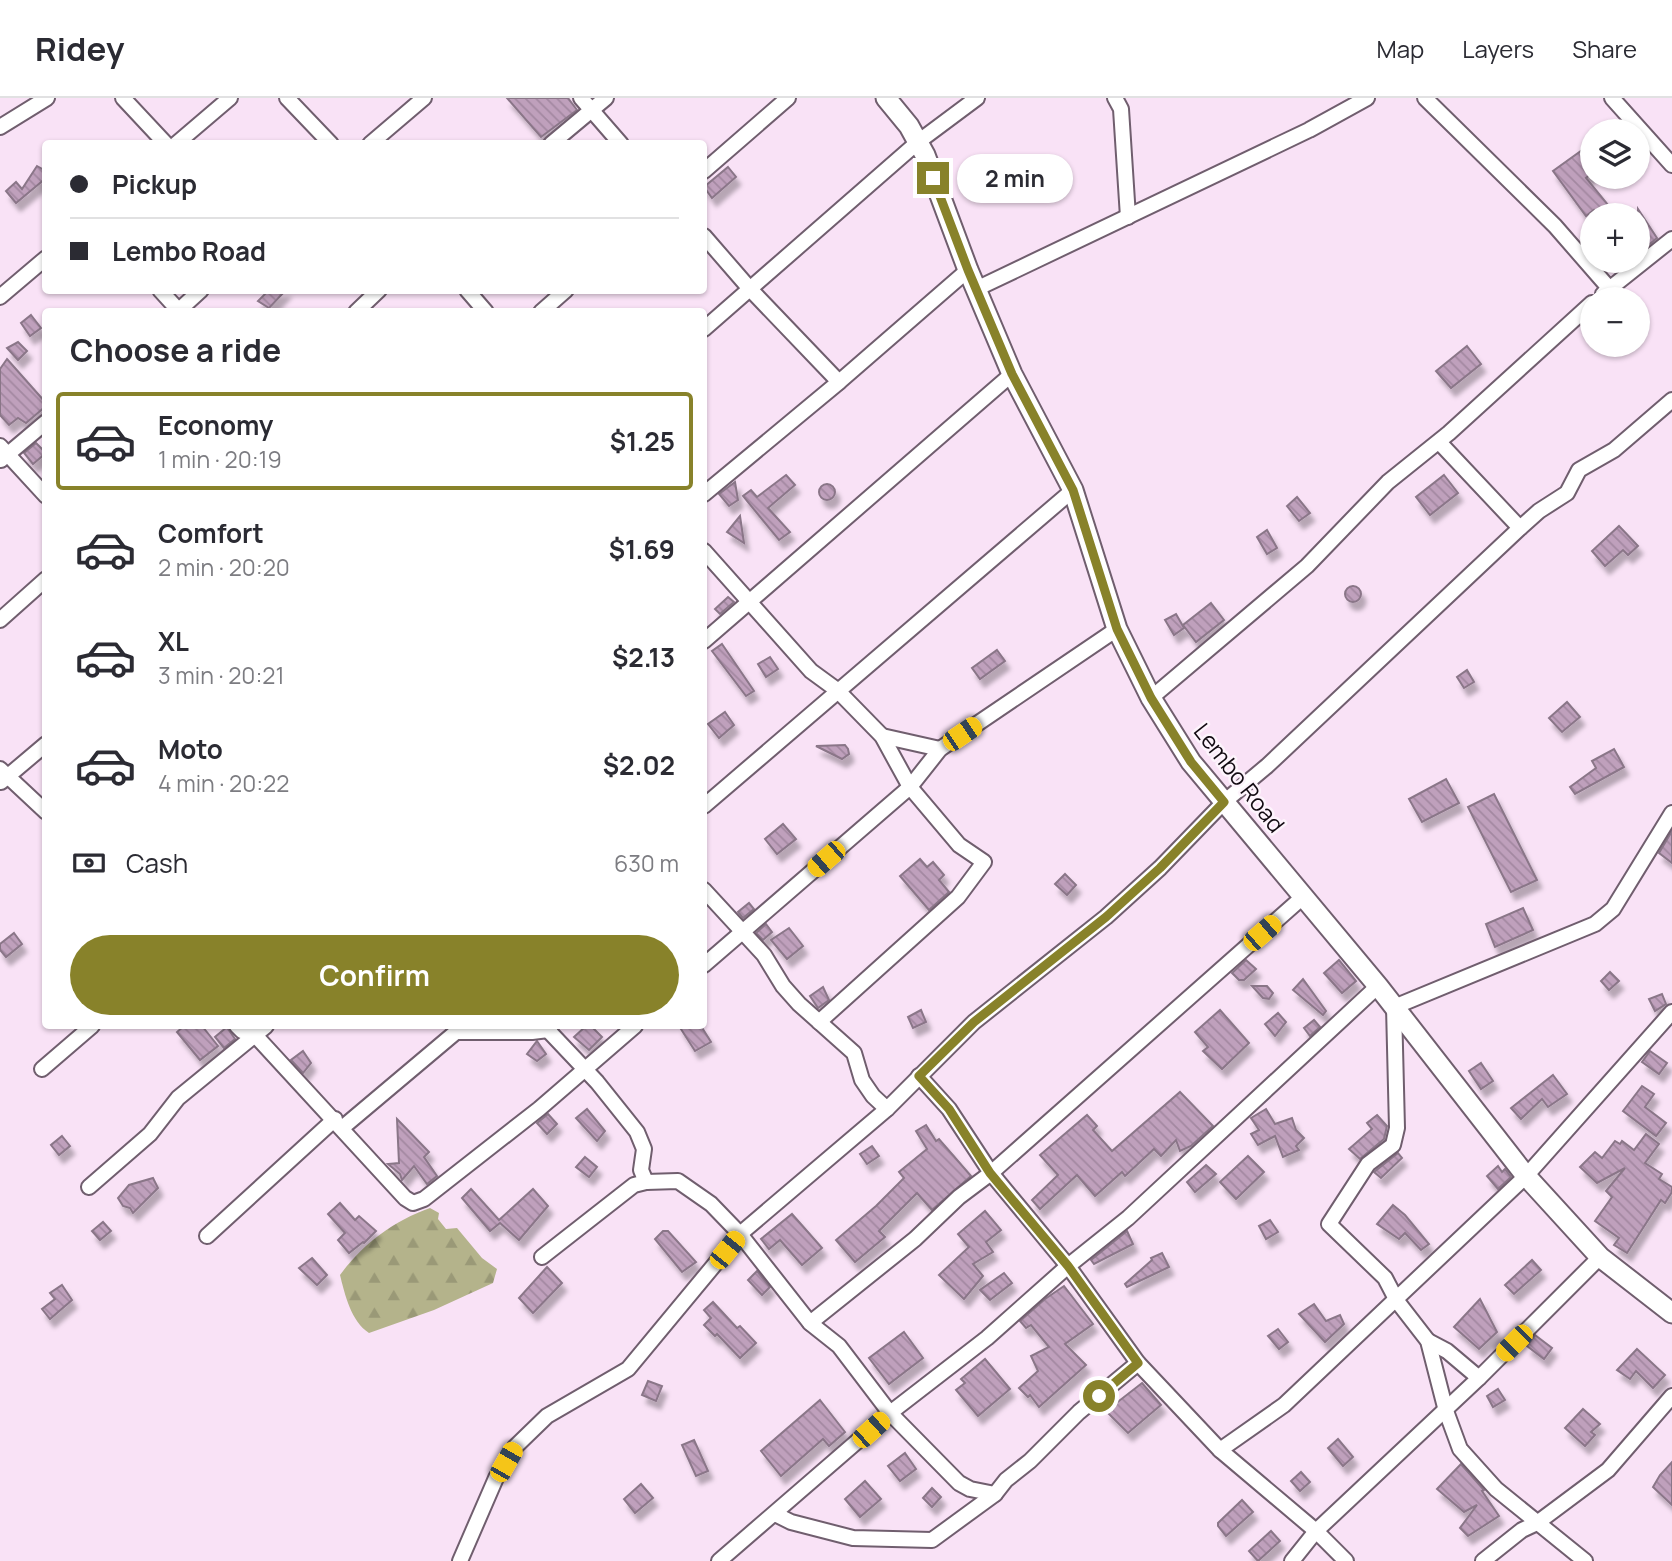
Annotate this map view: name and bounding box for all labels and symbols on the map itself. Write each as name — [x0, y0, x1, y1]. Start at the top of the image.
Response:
callout: 2 min — [958, 154, 1073, 202]
route end — [917, 162, 949, 194]
car — [939, 714, 986, 754]
street label: Lembo Road — [1187, 716, 1293, 839]
car — [804, 837, 849, 881]
car — [1240, 911, 1285, 955]
car — [706, 1227, 749, 1273]
car — [1492, 1321, 1537, 1365]
route start — [1083, 1380, 1115, 1412]
car — [849, 1408, 894, 1452]
car — [487, 1439, 526, 1485]

